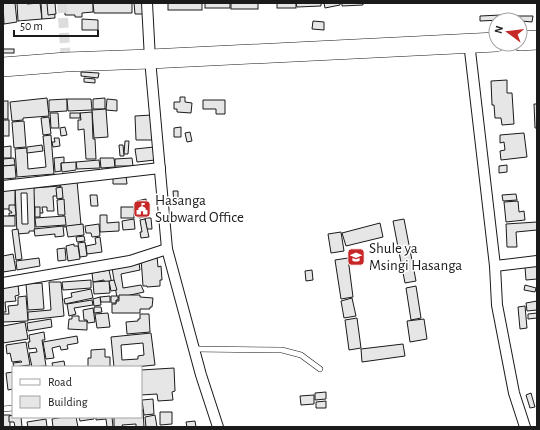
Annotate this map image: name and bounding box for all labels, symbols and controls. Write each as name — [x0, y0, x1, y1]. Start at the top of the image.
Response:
scale bar — [14, 12, 98, 38]
north arrow — [488, 12, 528, 52]
text: 50 m — [20, 20, 43, 32]
text: N — [493, 24, 505, 35]
place label: Hasanga Subward Office — [155, 193, 244, 225]
public building icon: Hasanga Subward Office — [132, 199, 152, 219]
place label: Shule ya Msingi Hasanga — [369, 241, 462, 273]
school or university icon: Shule ya Msingi Hasanga — [346, 247, 366, 267]
legend — [12, 366, 142, 418]
text: Road — [48, 376, 72, 388]
text: Building — [48, 396, 88, 408]

